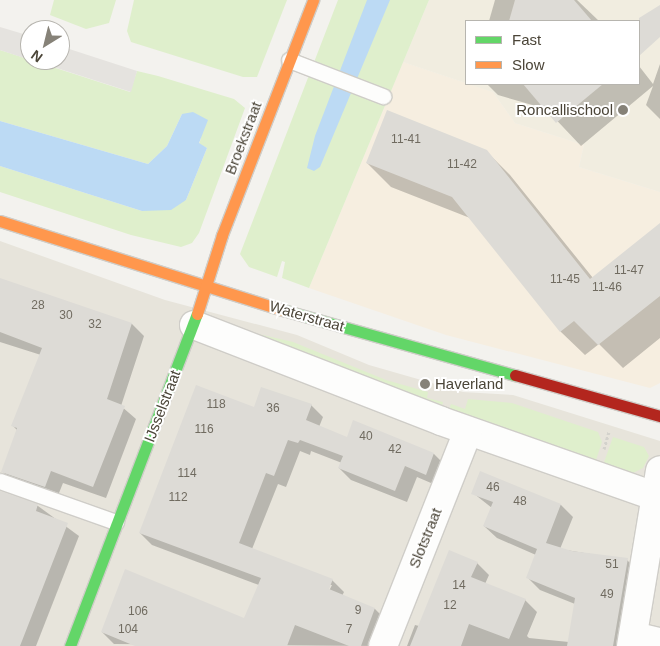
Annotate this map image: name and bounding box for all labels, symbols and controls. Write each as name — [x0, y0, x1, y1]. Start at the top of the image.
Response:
north arrow — [20, 20, 70, 70]
legend — [465, 20, 640, 85]
text: Fast — [512, 31, 541, 48]
text: N — [28, 47, 46, 66]
text: Slow — [512, 56, 545, 73]
street label: Broekstraat — [221, 99, 265, 177]
place label: Roncallischool — [516, 101, 613, 119]
marker: Roncallischool — [617, 104, 629, 116]
house number: 11-41 — [391, 133, 421, 147]
house number: 11-42 — [447, 158, 477, 172]
house number: 11-47 — [614, 264, 644, 278]
house number: 11-45 — [550, 273, 580, 287]
house number: 11-46 — [592, 281, 622, 295]
street label: Waterstraat — [268, 297, 346, 335]
house number: 28 — [31, 299, 45, 313]
house number: 30 — [59, 309, 73, 323]
house number: 32 — [88, 318, 102, 332]
street label: IJsselstraat — [140, 367, 184, 445]
place label: Haverland — [435, 375, 503, 393]
marker: Haverland — [419, 378, 431, 390]
house number: 118 — [206, 398, 226, 412]
house number: 36 — [266, 402, 280, 416]
house number: 116 — [194, 423, 214, 437]
house number: 40 — [359, 430, 373, 444]
house number: 42 — [388, 443, 402, 457]
house number: 114 — [177, 467, 197, 481]
house number: 46 — [486, 481, 500, 495]
house number: 112 — [168, 491, 188, 505]
house number: 48 — [513, 495, 527, 509]
street label: Slotstraat — [405, 505, 445, 571]
house number: 51 — [605, 558, 619, 572]
house number: 14 — [452, 579, 466, 593]
house number: 49 — [600, 588, 614, 602]
house number: 12 — [443, 599, 457, 613]
house number: 9 — [355, 604, 361, 618]
house number: 106 — [128, 605, 148, 619]
house number: 104 — [118, 623, 138, 637]
house number: 7 — [346, 623, 352, 637]

